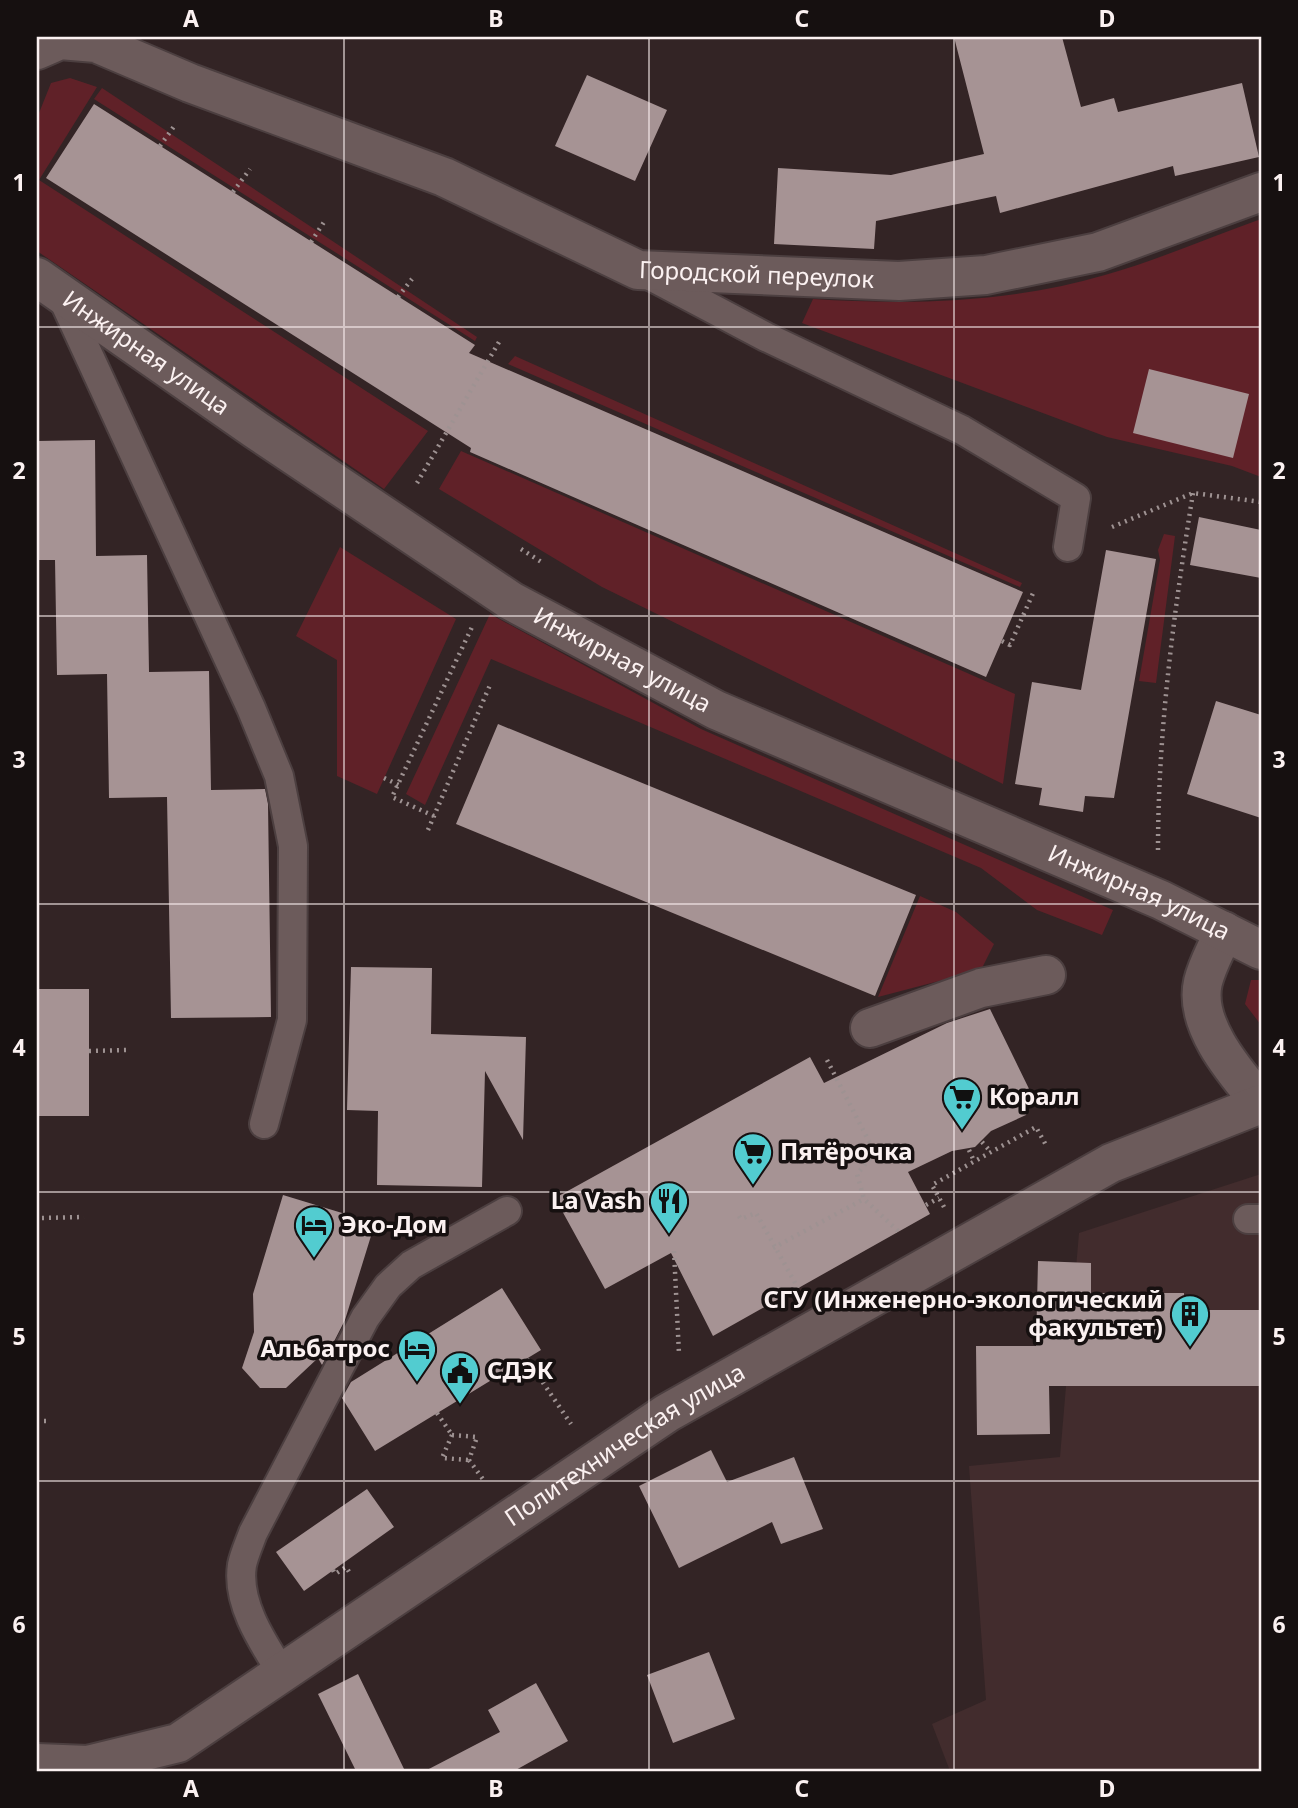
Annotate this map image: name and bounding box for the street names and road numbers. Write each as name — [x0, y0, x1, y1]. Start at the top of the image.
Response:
street label: Городской переулок — [638, 252, 875, 295]
street label: Инжирная улица — [57, 282, 237, 422]
street label: Инжирная улица — [528, 598, 717, 720]
street label: Инжирная улица — [1043, 836, 1236, 947]
street label: Политехническая улица — [497, 1355, 750, 1533]

